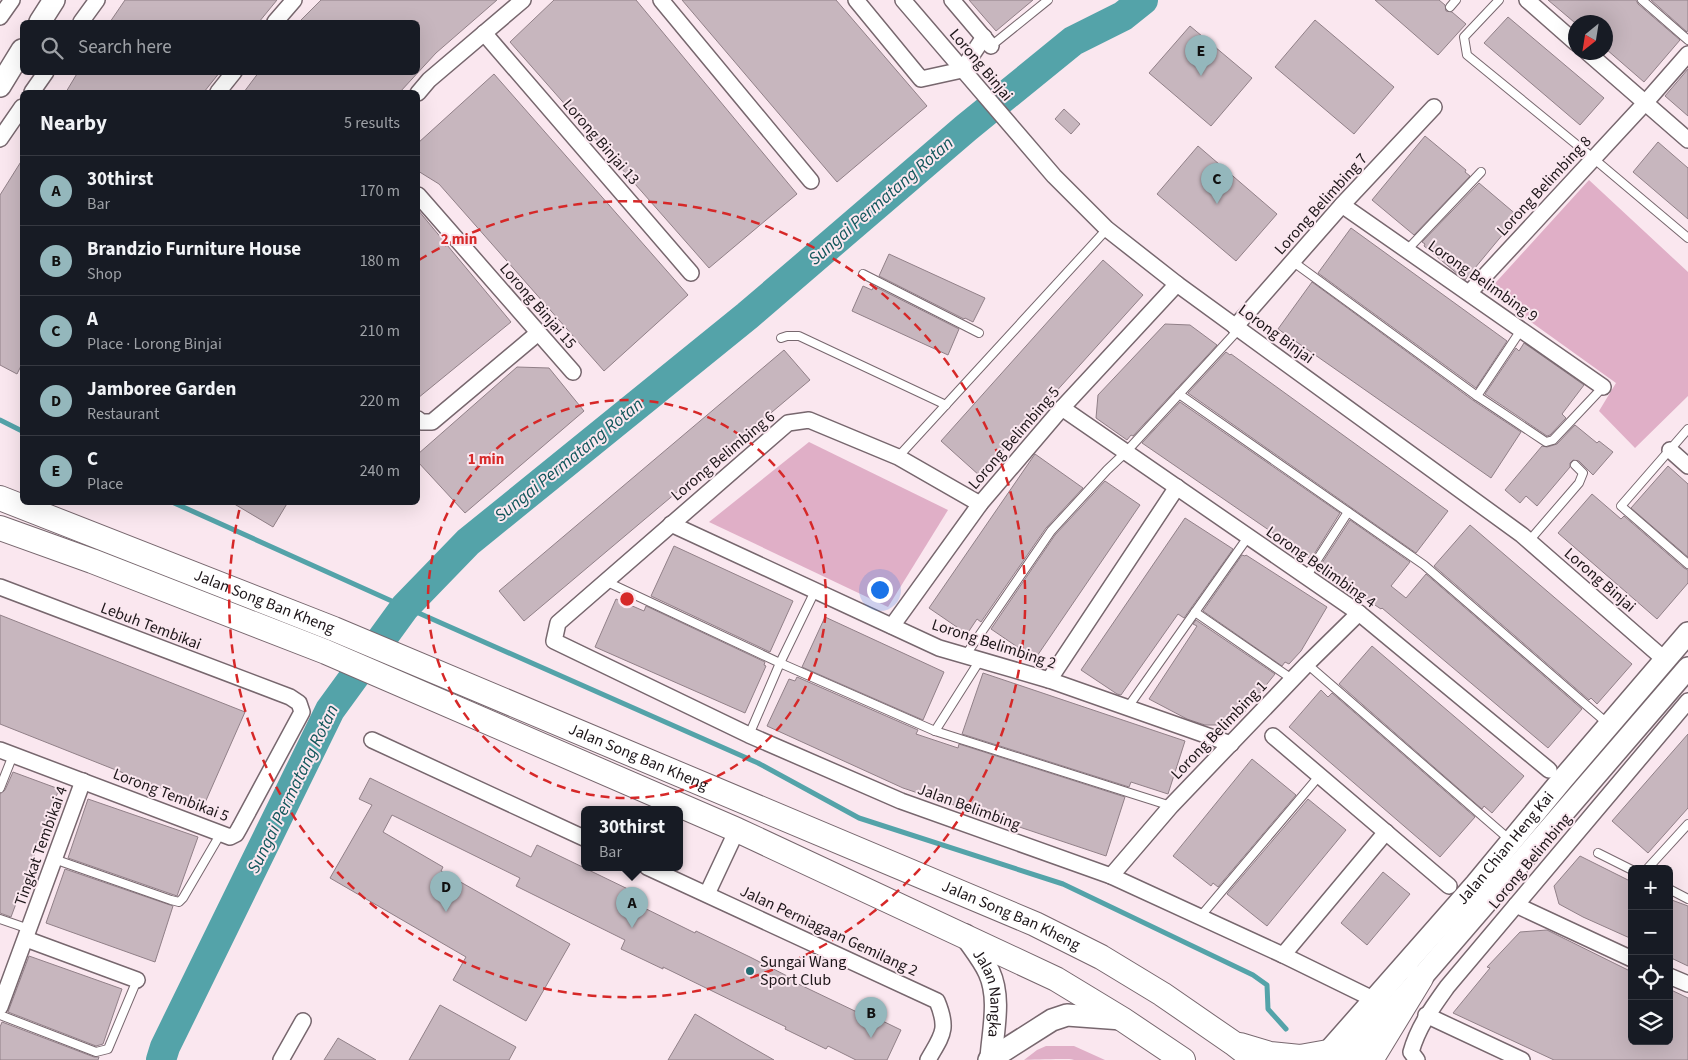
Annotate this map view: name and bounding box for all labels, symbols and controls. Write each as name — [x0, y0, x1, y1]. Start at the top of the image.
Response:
north arrow — [1568, 15, 1613, 60]
search box — [20, 20, 420, 75]
street label: Lorong Binjai — [944, 24, 1018, 106]
icon: search — [38, 34, 66, 62]
text: Search here — [78, 34, 172, 61]
pin: E — [1185, 35, 1217, 76]
street label: Lorong Binjai 13 — [557, 94, 645, 190]
text: Nearby — [40, 108, 107, 138]
text: 5 results — [344, 112, 400, 134]
water label: Sungai Permatang Rotan — [803, 131, 959, 271]
street label: Lorong Belimbing 8 — [1492, 131, 1596, 241]
street label: Lorong Belimbing 7 — [1269, 148, 1373, 260]
pin: C — [1201, 163, 1233, 204]
text: 30thirst — [87, 166, 153, 193]
text: A — [51, 180, 61, 202]
text: 170 m — [360, 180, 400, 202]
text: Bar — [87, 193, 110, 215]
text: 2 min — [441, 229, 477, 250]
street label: Lorong Belimbing 9 — [1424, 235, 1542, 327]
text: Brandzio Furniture House — [87, 236, 301, 263]
text: B — [51, 250, 61, 272]
text: 180 m — [360, 250, 400, 272]
street label: Lorong Binjai 15 — [494, 258, 582, 354]
text: Shop — [87, 263, 122, 285]
street label: Lorong Binjai — [1234, 299, 1318, 369]
text: A — [87, 306, 98, 333]
text: C — [51, 320, 61, 342]
text: 210 m — [360, 320, 400, 342]
text: Place · Lorong Binjai — [87, 333, 222, 355]
text: Jamboree Garden — [87, 376, 236, 403]
street label: Lorong Belimbing 5 — [963, 382, 1065, 494]
text: D — [51, 390, 61, 412]
text: 220 m — [360, 390, 400, 412]
water label: Sungai Permatang Rotan — [489, 392, 649, 528]
text: Restaurant — [87, 403, 160, 425]
street label: Lorong Belimbing 6 — [666, 406, 780, 506]
text: C — [87, 446, 98, 473]
text: 1 min — [468, 449, 504, 470]
text: E — [52, 460, 60, 482]
text: 240 m — [360, 460, 400, 482]
text: Place — [87, 473, 123, 495]
street label: Lorong Belimbing 4 — [1262, 521, 1380, 613]
street label: Lorong Binjai — [1559, 543, 1641, 617]
street label: Jalan Song Ban Kheng — [191, 564, 338, 639]
your location — [867, 577, 893, 603]
centre of rings — [618, 590, 636, 608]
street label: Lebuh Tembikai — [97, 597, 205, 655]
street label: Lorong Belimbing 2 — [929, 613, 1059, 675]
street label: Lorong Belimbing 1 — [1166, 676, 1272, 784]
water label: Sungai Permatang Rotan — [241, 700, 345, 878]
street label: Jalan Song Ban Kheng — [565, 718, 711, 796]
street label: Lorong Tembikai 5 — [110, 763, 232, 827]
street label: Jalan Belimbing — [914, 778, 1024, 836]
street label: Tingkat Tembikai 4 — [9, 783, 73, 909]
street label: Jalan Chian Heng Kai — [1452, 787, 1559, 909]
popup — [581, 806, 683, 871]
street label: Lorong Belimbing — [1483, 809, 1577, 913]
text: 30thirst — [599, 814, 665, 841]
text: Bar — [599, 841, 622, 863]
map controls — [1628, 865, 1673, 1045]
button: + — [1628, 865, 1673, 910]
pin: D — [430, 871, 462, 912]
street label: Jalan Song Ban Kheng — [939, 875, 1084, 956]
street label: Jalan Perniagaan Gemilang 2 — [737, 880, 921, 982]
pin: A — [616, 887, 648, 928]
button: − — [1628, 910, 1673, 955]
street label: Jalan Nangka — [967, 945, 1007, 1039]
place label: Sungai Wang Sport Club — [760, 951, 846, 991]
button: locate — [1628, 955, 1673, 1000]
marker: Sungai Wang Sport Club — [744, 965, 756, 977]
pin: B — [855, 997, 887, 1038]
button: layers — [1628, 1000, 1673, 1045]

